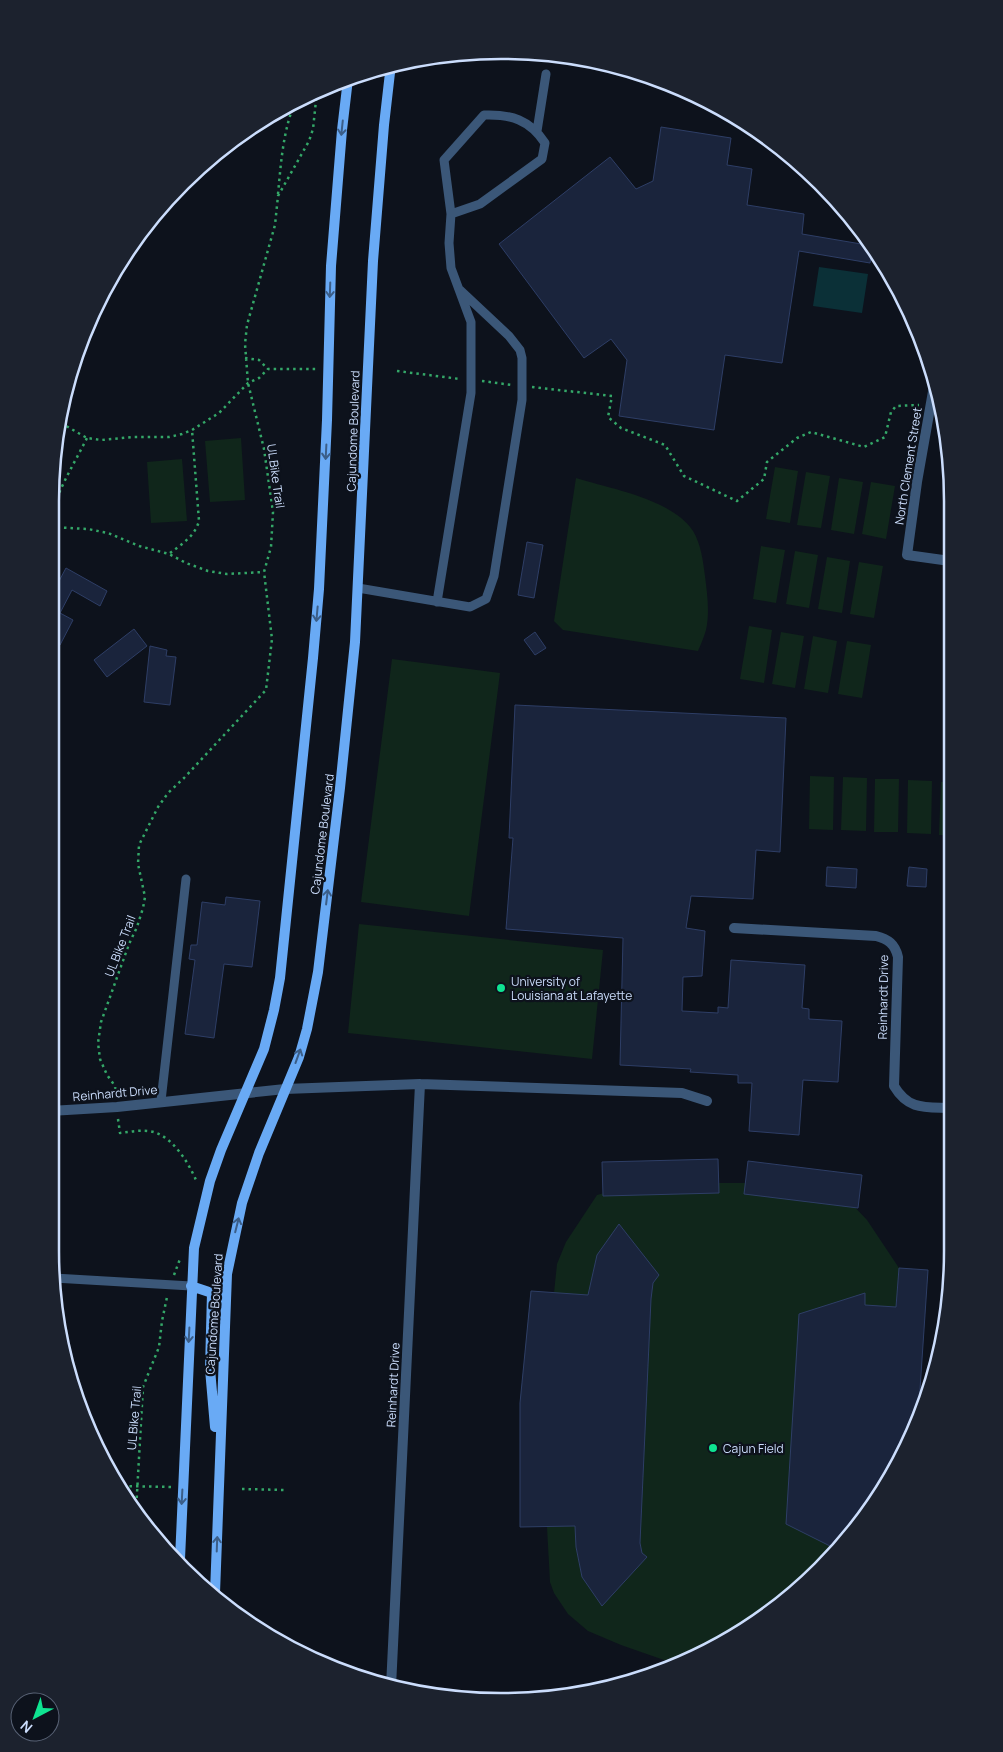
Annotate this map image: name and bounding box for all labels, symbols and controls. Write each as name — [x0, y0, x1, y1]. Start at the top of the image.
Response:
one-way arrow — [337, 119, 347, 135]
one-way arrow — [325, 281, 335, 297]
street label: Cajundome Boulevard — [342, 370, 364, 492]
street label: North Clement Street — [890, 406, 926, 526]
street label: UL Bike Trail — [263, 443, 289, 509]
one-way arrow — [321, 444, 330, 460]
one-way arrow — [312, 606, 322, 622]
street label: Cajundome Boulevard — [306, 773, 338, 895]
one-way arrow — [322, 889, 332, 905]
street label: UL Bike Trail — [100, 913, 140, 979]
street label: Reinhardt Drive — [874, 954, 892, 1040]
place label: University of Louisiana at Lafayette — [511, 973, 632, 1004]
marker: University of Louisiana at Lafayette — [495, 982, 507, 994]
one-way arrow — [294, 1049, 303, 1065]
street label: Reinhardt Drive — [72, 1081, 158, 1105]
one-way arrow — [233, 1218, 242, 1234]
street label: Cajundome Boulevard — [201, 1253, 227, 1375]
one-way arrow — [185, 1326, 194, 1342]
street label: Reinhardt Drive — [382, 1342, 404, 1428]
street label: UL Bike Trail — [123, 1385, 145, 1451]
place label: Cajun Field — [723, 1440, 784, 1457]
marker: Cajun Field — [707, 1442, 719, 1454]
one-way arrow — [178, 1489, 187, 1505]
one-way arrow — [212, 1536, 222, 1552]
north arrow — [10, 1692, 60, 1742]
text: N — [16, 1717, 36, 1738]

